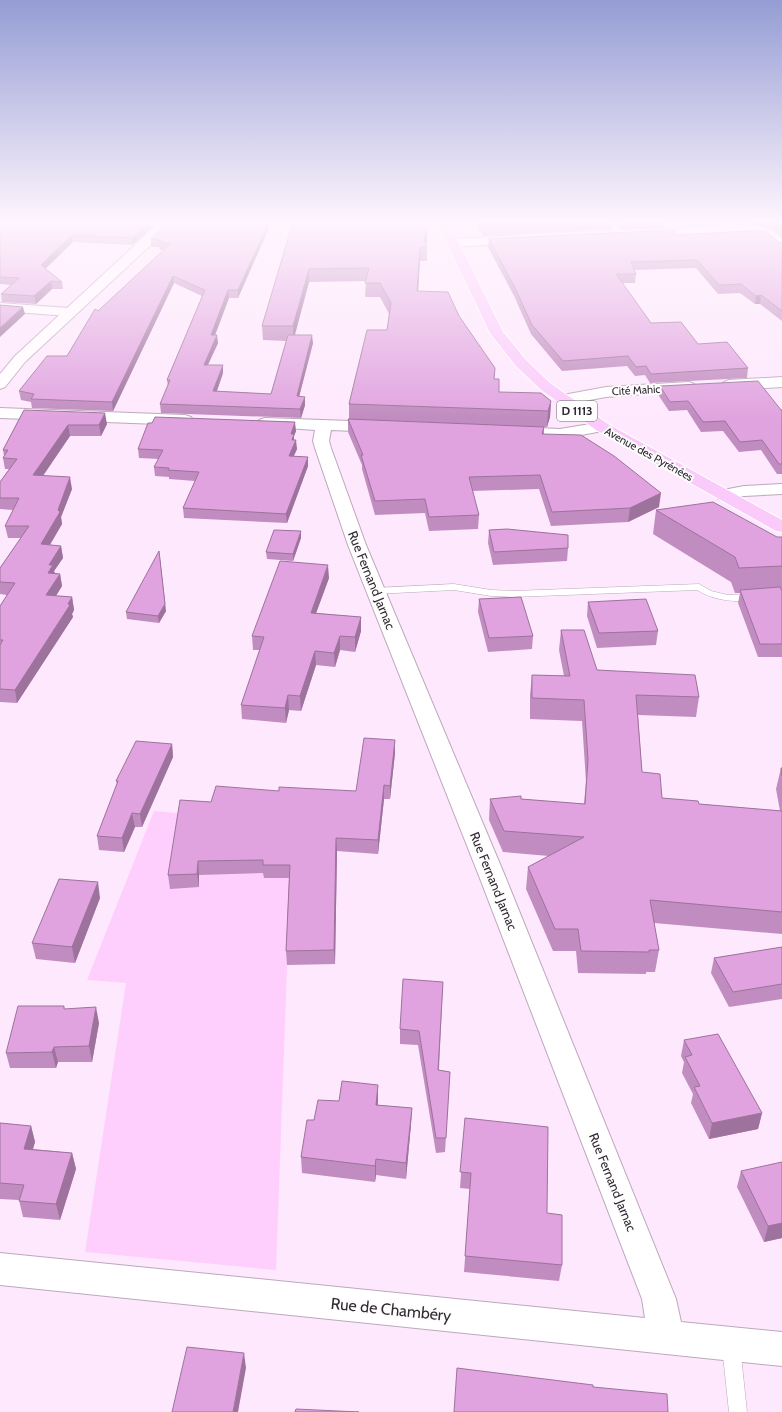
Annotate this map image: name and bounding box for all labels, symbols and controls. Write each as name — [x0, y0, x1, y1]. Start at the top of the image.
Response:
street label: Cité Mahic — [611, 382, 661, 398]
road number: D 1113 — [557, 401, 597, 421]
street label: Avenue des Pyrénées — [602, 424, 696, 484]
street label: Rue Fernand Jarnac — [345, 528, 399, 632]
street label: Rue Fernand Jarnac — [467, 829, 521, 933]
street label: Rue Fernand Jarnac — [586, 1130, 640, 1234]
street label: Rue de Chambéry — [330, 1294, 452, 1325]

